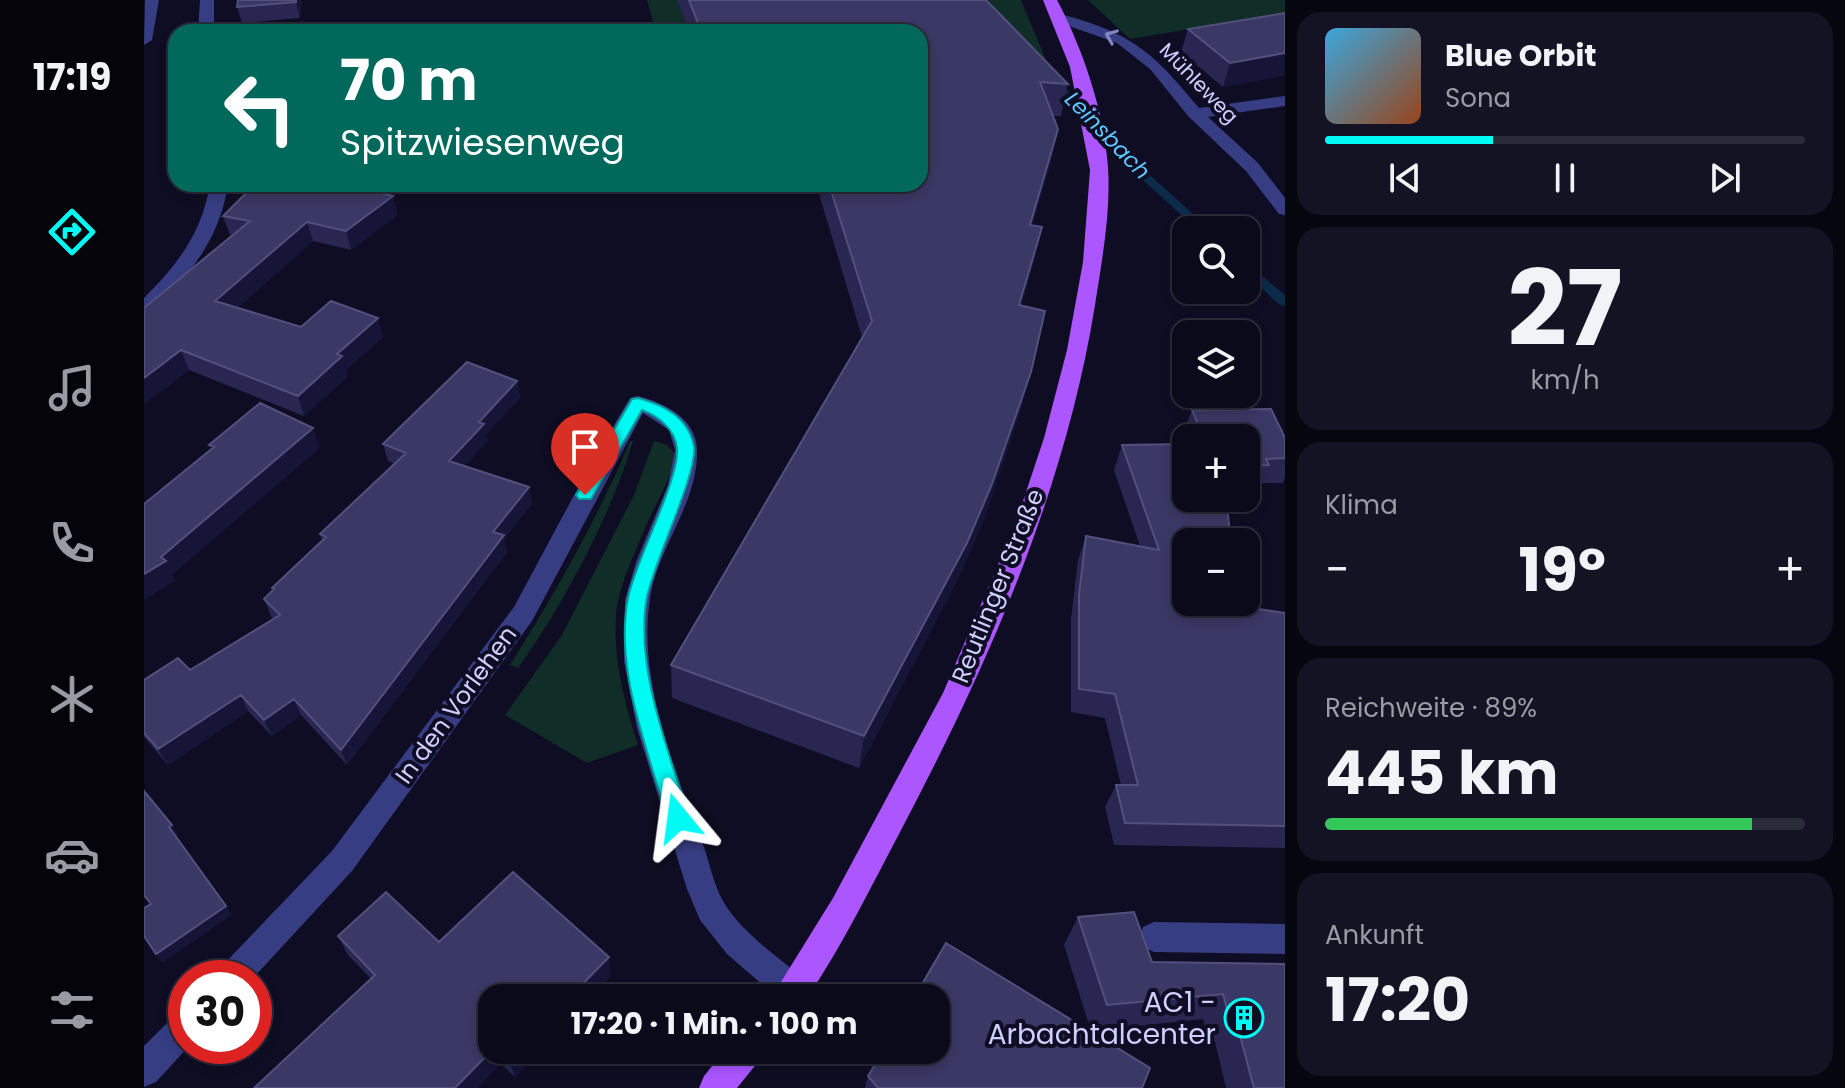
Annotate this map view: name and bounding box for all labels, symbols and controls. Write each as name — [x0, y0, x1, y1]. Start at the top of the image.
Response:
one-way arrow — [1105, 29, 1119, 46]
text: Blue Orbit — [1445, 34, 1597, 77]
street label: Mühleweg — [1153, 36, 1245, 130]
text: 70 m — [340, 41, 478, 120]
text: 17:19 — [33, 52, 111, 103]
icon: left — [208, 56, 312, 160]
text: Sona — [1445, 80, 1511, 116]
water label: Leinsbach — [1058, 85, 1157, 186]
text: Spitzwiesenweg — [340, 117, 625, 168]
icon: previous — [1383, 156, 1427, 200]
icon: pause — [1543, 156, 1587, 200]
icon: next — [1703, 156, 1747, 200]
icon: directions — [44, 204, 100, 260]
map controls — [1172, 216, 1260, 616]
button: search — [1172, 216, 1260, 304]
text: 27 — [1507, 236, 1623, 381]
button: layers — [1172, 320, 1260, 408]
icon: music — [44, 360, 100, 416]
text: km/h — [1530, 362, 1600, 398]
pin — [551, 413, 619, 495]
button: + — [1172, 424, 1260, 512]
icon: arrive — [563, 425, 607, 469]
street label: Reutlinger Straße — [944, 484, 1052, 688]
text: Klima — [1325, 487, 1398, 523]
icon: phone — [44, 515, 100, 571]
button: − — [1172, 528, 1260, 616]
text: 19° — [1518, 528, 1606, 612]
text: − — [1325, 539, 1349, 600]
text: + — [1775, 539, 1805, 600]
street label: In den Vorlehen — [387, 619, 524, 790]
icon: climate — [44, 671, 100, 727]
text: Reichweite · 89% — [1325, 690, 1537, 726]
text: 445 km — [1325, 731, 1559, 815]
position arrow — [636, 776, 720, 860]
icon: car — [44, 827, 100, 883]
text: Ankunft — [1325, 917, 1424, 953]
text: 17:20 — [1325, 958, 1470, 1042]
speed limit sign: 30 — [168, 960, 272, 1064]
icon: filters — [44, 982, 100, 1038]
place label: AC1 - Arbachtalcenter — [988, 983, 1216, 1054]
building icon: AC1 - Arbachtalcenter — [1223, 997, 1265, 1039]
text: 17:20 · 1 Min. · 100 m — [570, 1002, 858, 1045]

